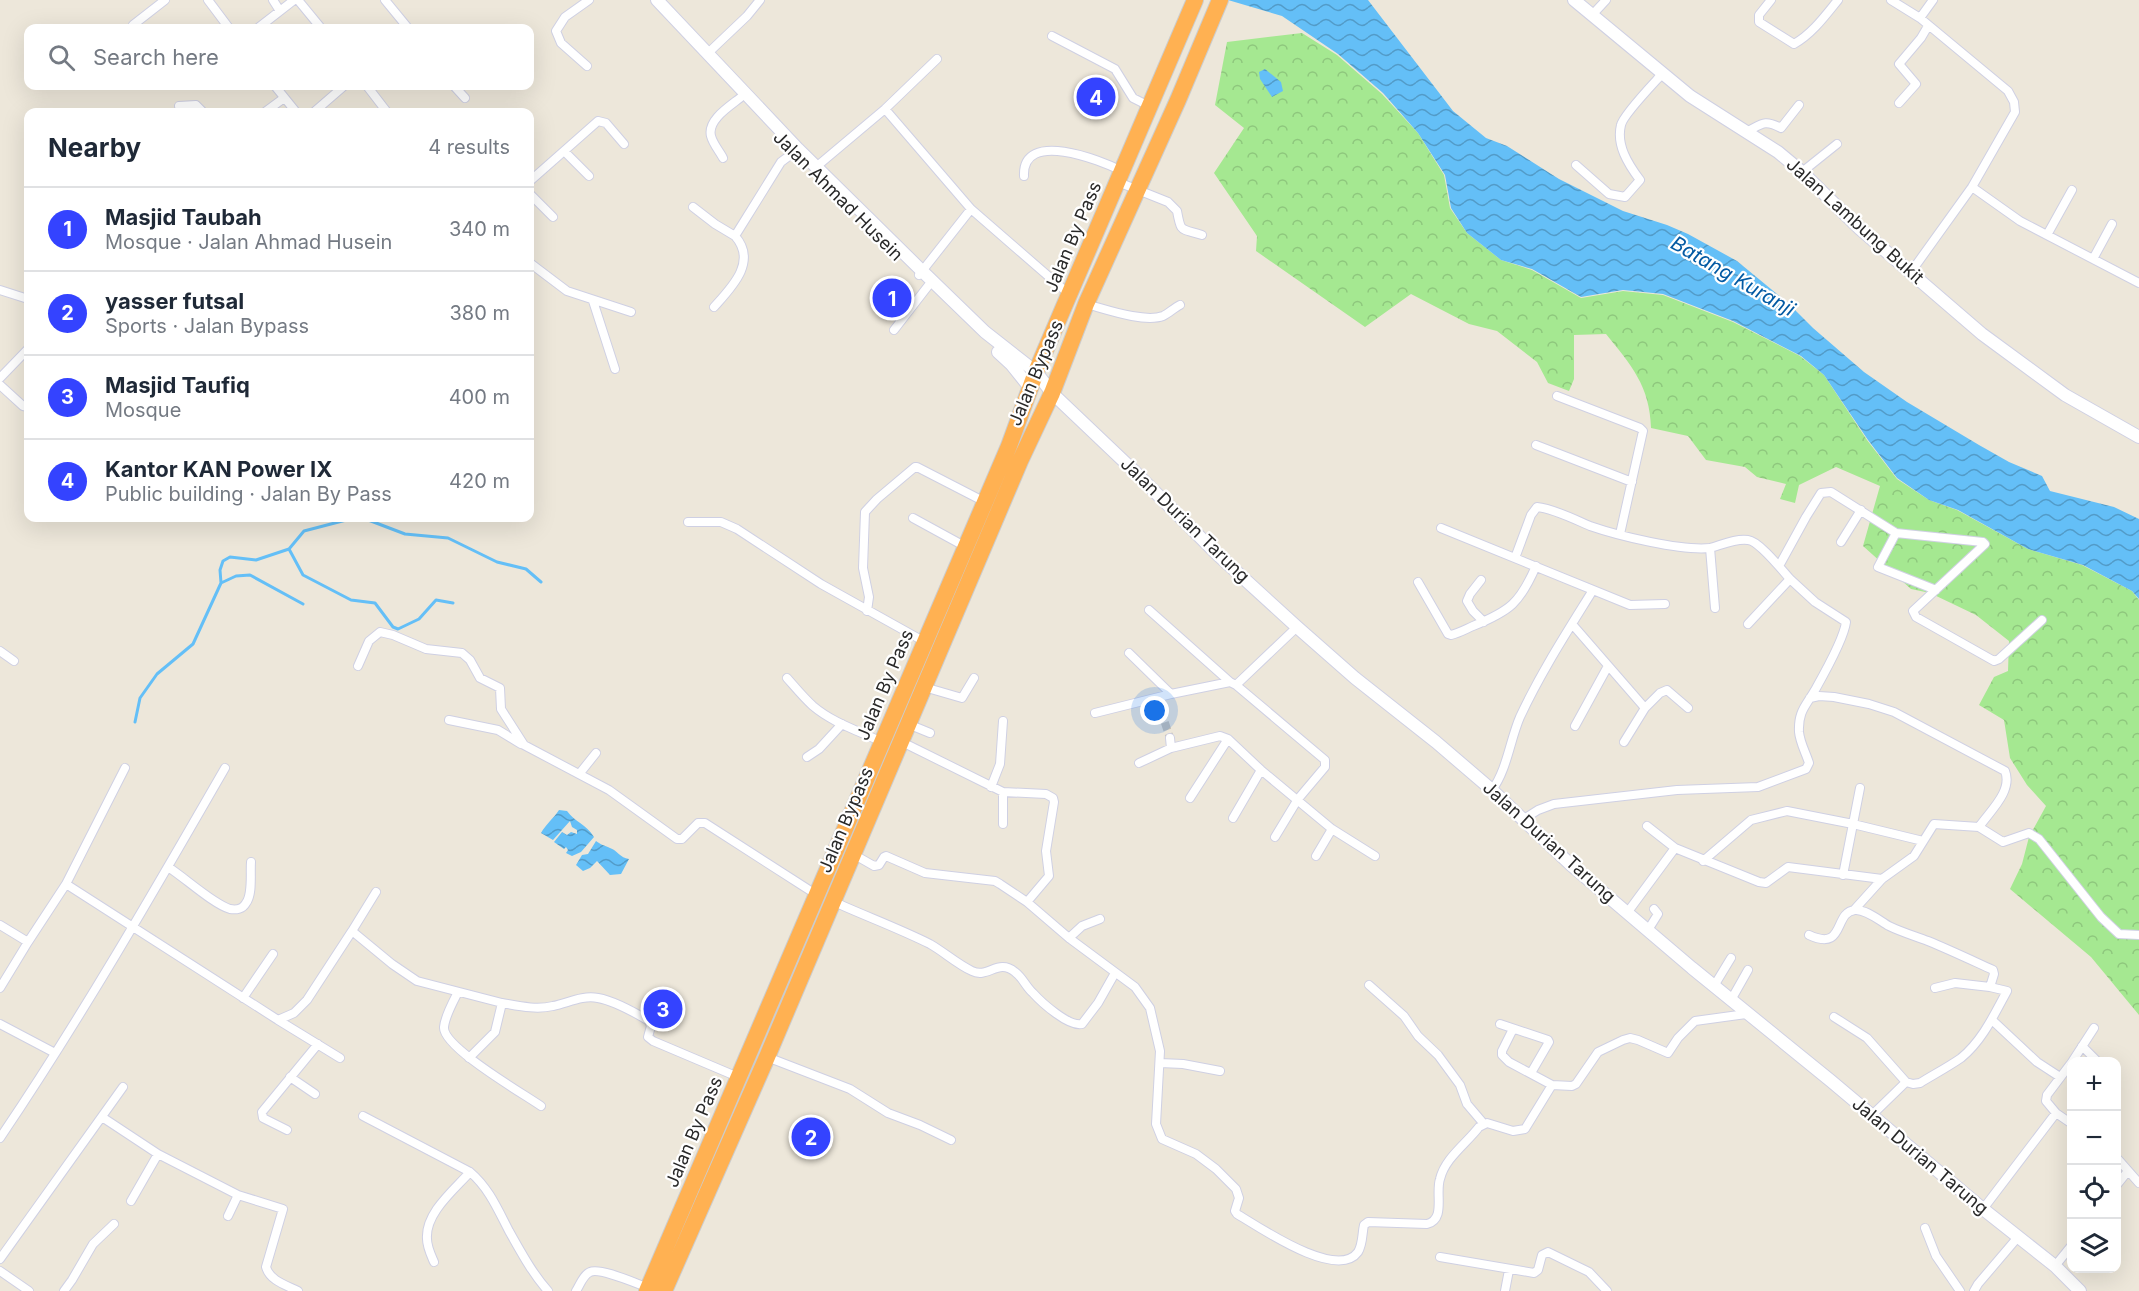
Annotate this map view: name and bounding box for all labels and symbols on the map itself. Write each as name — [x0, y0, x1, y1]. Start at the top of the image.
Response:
pin: 4 — [1076, 74, 1116, 120]
street label: Jalan Ahmad Husein — [769, 126, 908, 265]
street label: Jalan Lambung Bukit — [1782, 153, 1928, 288]
street label: Jalan By Pass — [1040, 178, 1105, 295]
water label: Batang Kuranji — [1667, 231, 1800, 322]
pin: 1 — [872, 276, 912, 320]
street label: Jalan Bypass — [1004, 317, 1067, 429]
street label: Jalan Durian Tarung — [1117, 453, 1254, 587]
street label: Jalan By Pass — [852, 626, 917, 743]
your location — [1140, 696, 1169, 725]
street label: Jalan Bypass — [814, 764, 877, 876]
street label: Jalan Durian Tarung — [1479, 777, 1620, 907]
pin: 3 — [644, 986, 682, 1032]
street label: Jalan By Pass — [661, 1073, 726, 1190]
street label: Jalan Durian Tarung — [1848, 1093, 1993, 1219]
pin: 2 — [792, 1114, 830, 1160]

